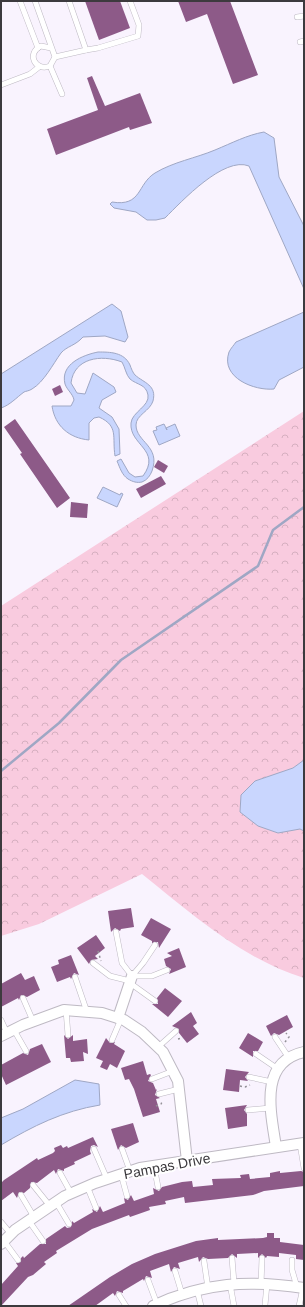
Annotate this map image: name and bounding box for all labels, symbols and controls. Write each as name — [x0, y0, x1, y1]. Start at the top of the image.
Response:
street label: Pampas Drive — [122, 1150, 212, 1182]

